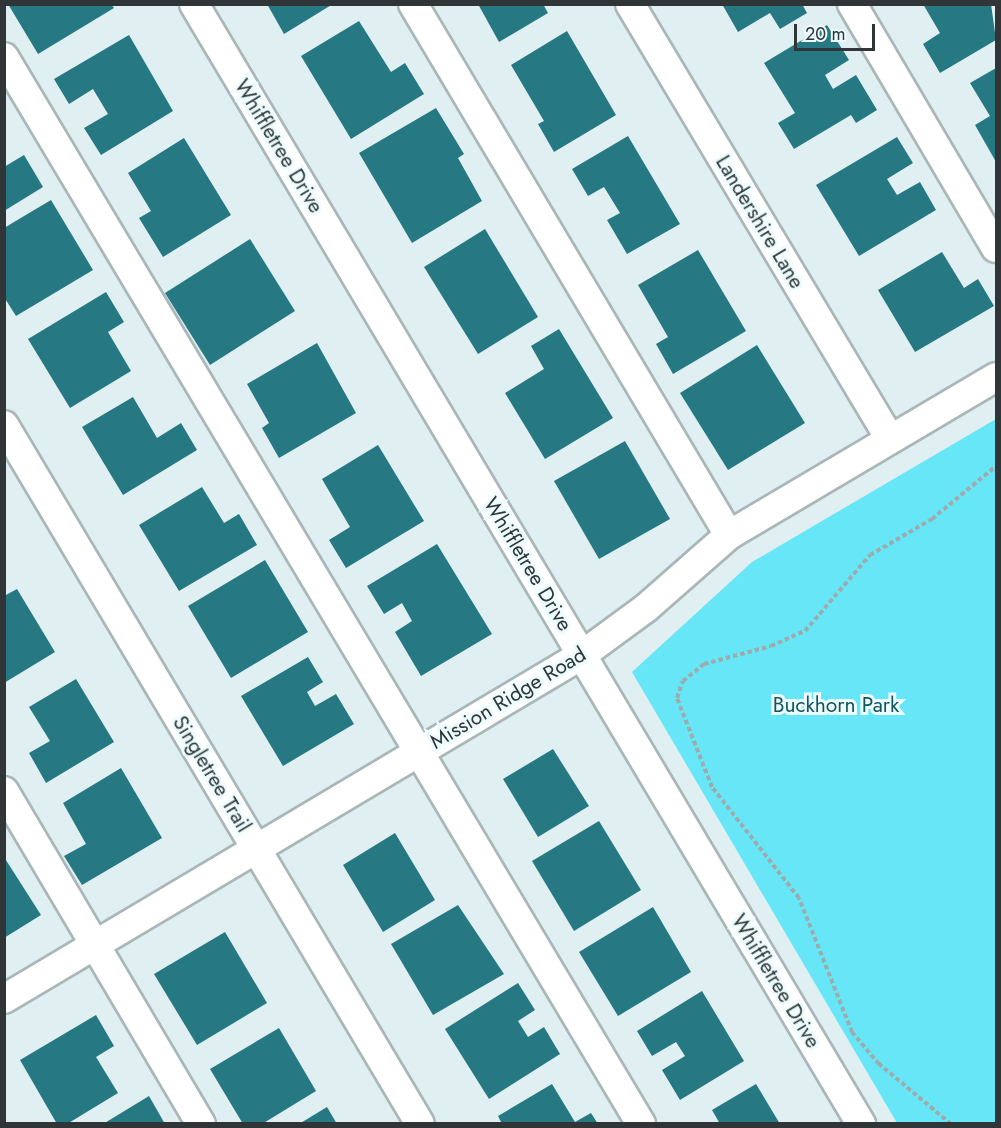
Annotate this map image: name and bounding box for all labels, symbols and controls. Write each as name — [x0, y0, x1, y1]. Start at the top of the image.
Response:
scale bar — [797, 12, 878, 50]
text: 20 m — [805, 21, 845, 47]
street label: Whiffletree Drive — [229, 75, 329, 217]
street label: Landershire Lane — [710, 151, 810, 293]
street label: Whiffletree Drive — [478, 493, 578, 635]
street label: Mission Ridge Road — [426, 642, 590, 754]
park label: Buckhorn Park — [773, 692, 899, 718]
street label: Singletree Trail — [167, 711, 257, 837]
street label: Whiffletree Drive — [726, 910, 826, 1052]

